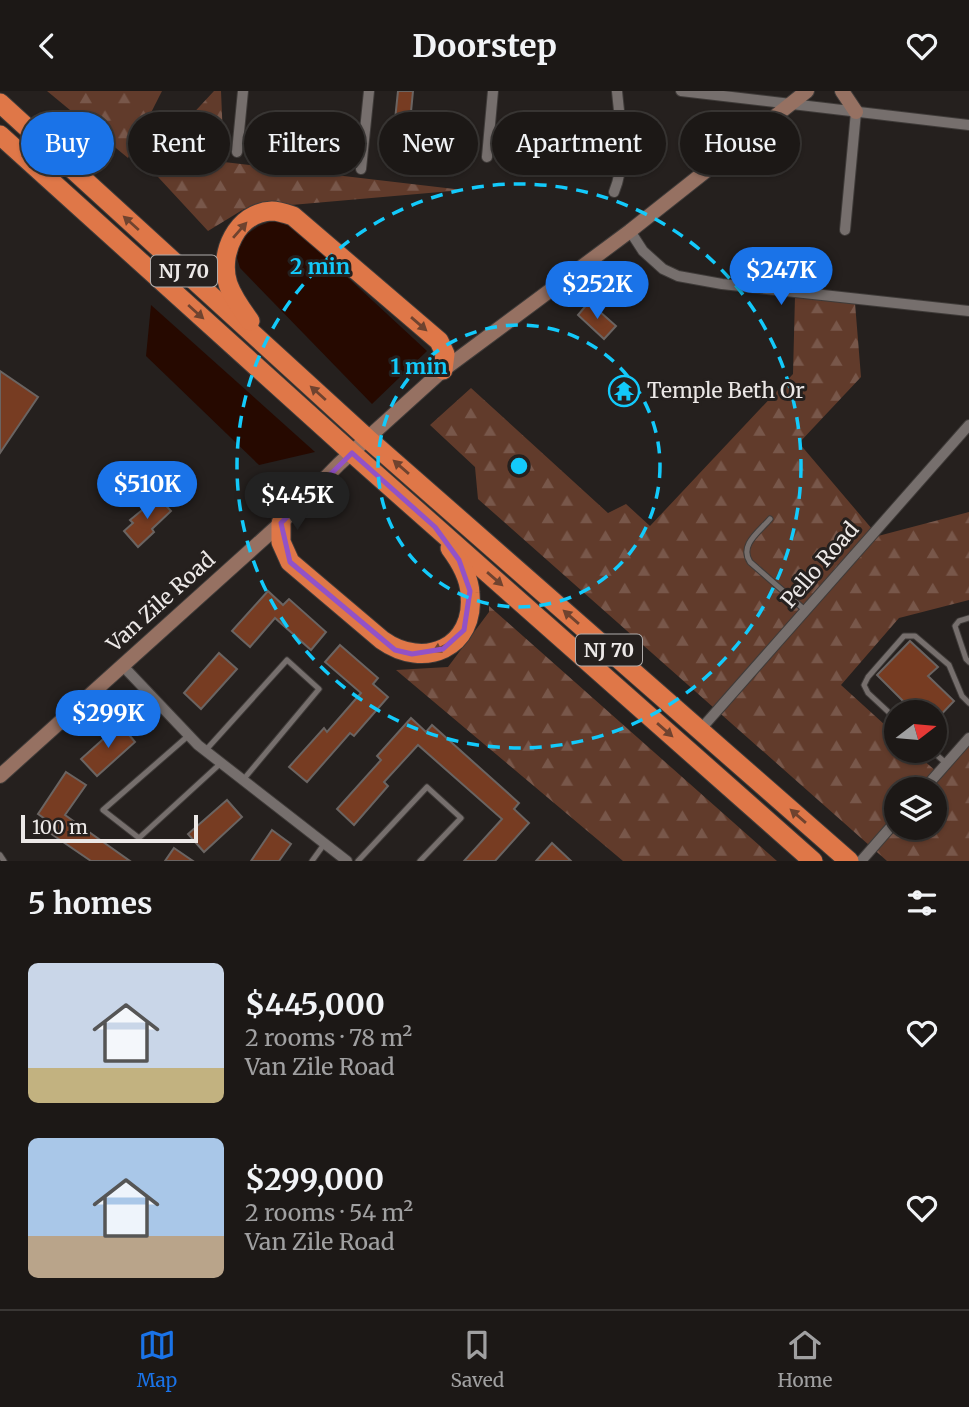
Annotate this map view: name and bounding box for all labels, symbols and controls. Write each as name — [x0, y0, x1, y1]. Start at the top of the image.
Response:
text: Doorstep — [412, 26, 557, 66]
icon: back — [28, 27, 66, 65]
icon: heart — [903, 27, 941, 65]
chip: Buy — [21, 112, 114, 175]
chip: Rent — [128, 112, 230, 175]
chip: Filters — [244, 112, 365, 175]
chip: New — [379, 112, 478, 175]
chip: Apartment — [492, 112, 666, 175]
chip: House — [680, 112, 800, 175]
one-way arrow — [123, 216, 140, 231]
one-way arrow — [231, 222, 247, 239]
pin: $247K — [732, 247, 830, 307]
text: 2 min — [290, 253, 350, 280]
road number: NJ 70 — [151, 255, 217, 287]
text: $247K — [746, 255, 816, 284]
pin: $252K — [548, 261, 646, 321]
text: $252K — [562, 269, 632, 298]
one-way arrow — [187, 304, 205, 320]
one-way arrow — [411, 316, 428, 331]
text: 1 min — [390, 353, 448, 380]
temple icon: Temple Beth Or — [607, 374, 641, 408]
place label: Temple Beth Or — [647, 377, 805, 404]
one-way arrow — [310, 385, 327, 401]
centre of rings — [507, 454, 531, 478]
one-way arrow — [392, 460, 409, 475]
pin: $510K — [98, 461, 196, 521]
text: $510K — [113, 469, 181, 498]
pin: $445K — [248, 473, 346, 532]
text: $445K — [261, 480, 333, 509]
street label: Pello Road — [775, 516, 865, 613]
street label: Van Zile Road — [100, 546, 221, 658]
one-way arrow — [486, 571, 503, 587]
one-way arrow — [563, 610, 580, 625]
road number: NJ 70 — [576, 635, 642, 665]
one-way arrow — [432, 642, 452, 653]
pin: $299K — [59, 691, 157, 750]
text: $299K — [72, 698, 144, 727]
north arrow — [884, 700, 947, 763]
map controls — [884, 700, 947, 840]
one-way arrow — [657, 722, 674, 737]
button: layers — [884, 777, 947, 840]
one-way arrow — [789, 809, 806, 824]
scale bar — [21, 812, 198, 844]
text: 100 m — [32, 815, 88, 839]
text: 5 homes — [28, 884, 153, 922]
icon: filters — [903, 884, 941, 922]
text: $445,000 — [245, 985, 385, 1023]
icon: home — [84, 991, 168, 1075]
icon: heart — [903, 1014, 941, 1052]
text: 2 rooms · 78 m² — [245, 1023, 412, 1052]
text: Van Zile Road — [245, 1052, 395, 1081]
text: $299,000 — [245, 1160, 384, 1198]
icon: home — [84, 1166, 168, 1250]
icon: heart — [903, 1189, 941, 1227]
text: 2 rooms · 54 m² — [245, 1198, 413, 1227]
text: Van Zile Road — [245, 1227, 395, 1256]
tab: Map — [137, 1326, 177, 1392]
tab: Saved — [450, 1326, 504, 1392]
tab: Home — [778, 1326, 832, 1392]

